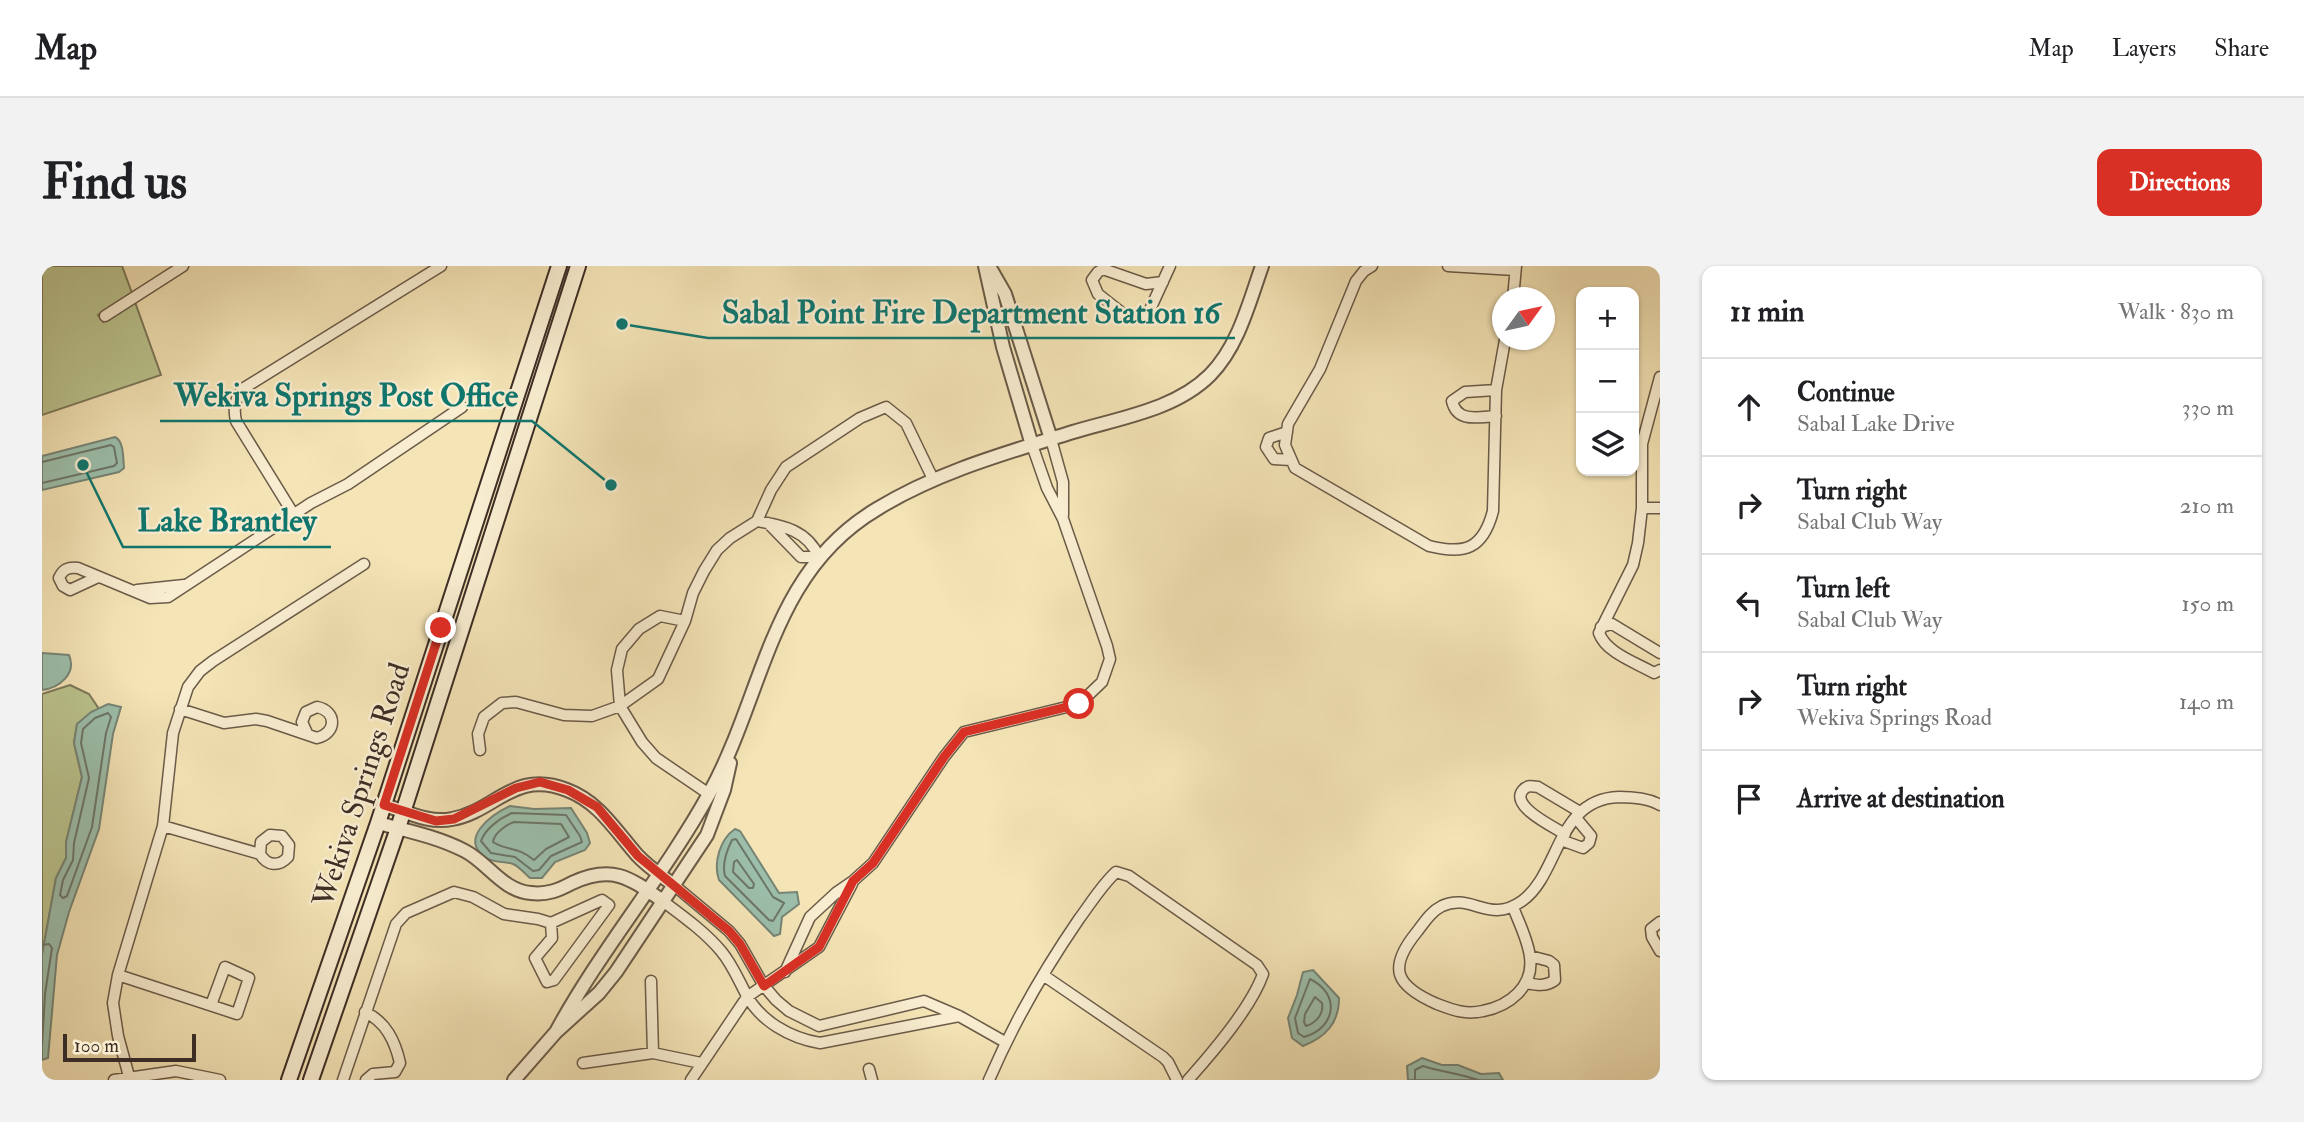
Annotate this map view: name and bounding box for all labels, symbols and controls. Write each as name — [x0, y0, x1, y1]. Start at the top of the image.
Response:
text: Map — [35, 28, 97, 69]
text: Map — [2029, 33, 2074, 64]
text: Layers — [2112, 33, 2176, 64]
text: Share — [2214, 33, 2269, 64]
button: Directions — [2097, 149, 2262, 216]
text: Find us — [42, 152, 187, 213]
callout: Sabal Point Fire Department Station 16 — [708, 285, 1235, 338]
north arrow — [1492, 287, 1555, 350]
map controls — [1576, 287, 1639, 476]
button: + — [1576, 287, 1639, 350]
text: Sabal Point Fire Department Station 16 — [722, 293, 1223, 333]
text: 11 min — [1730, 293, 1804, 330]
text: Walk · 830 m — [2118, 297, 2234, 326]
button: − — [1576, 350, 1639, 413]
callout: Wekiva Springs Post Office — [160, 368, 532, 421]
text: Wekiva Springs Post Office — [173, 376, 519, 416]
text: Continue — [1797, 377, 1895, 409]
icon: ahead — [1730, 388, 1768, 426]
text: 330 m — [2182, 393, 2234, 422]
text: Sabal Lake Drive — [1797, 409, 1955, 438]
button: layers — [1576, 413, 1639, 476]
text: Turn right — [1797, 475, 1907, 507]
icon: right — [1730, 486, 1768, 524]
text: 210 m — [2180, 491, 2234, 520]
callout: Lake Brantley — [123, 494, 331, 547]
text: Lake Brantley — [137, 501, 318, 541]
text: Sabal Club Way — [1797, 507, 1942, 536]
text: Turn left — [1797, 573, 1890, 605]
icon: left — [1730, 584, 1768, 622]
text: 150 m — [2181, 589, 2234, 618]
text: Sabal Club Way — [1797, 605, 1942, 634]
route end — [425, 612, 456, 643]
street label: Wekiva Springs Road — [304, 658, 418, 913]
text: Turn right — [1797, 671, 1907, 703]
icon: right — [1730, 682, 1768, 720]
text: 140 m — [2179, 687, 2234, 716]
route start — [1063, 688, 1094, 719]
text: Wekiva Springs Road — [1797, 703, 1992, 732]
icon: arrive — [1730, 780, 1768, 818]
text: Arrive at destination — [1797, 783, 2005, 815]
scale bar — [63, 1031, 196, 1063]
text: 100 m — [74, 1034, 119, 1058]

